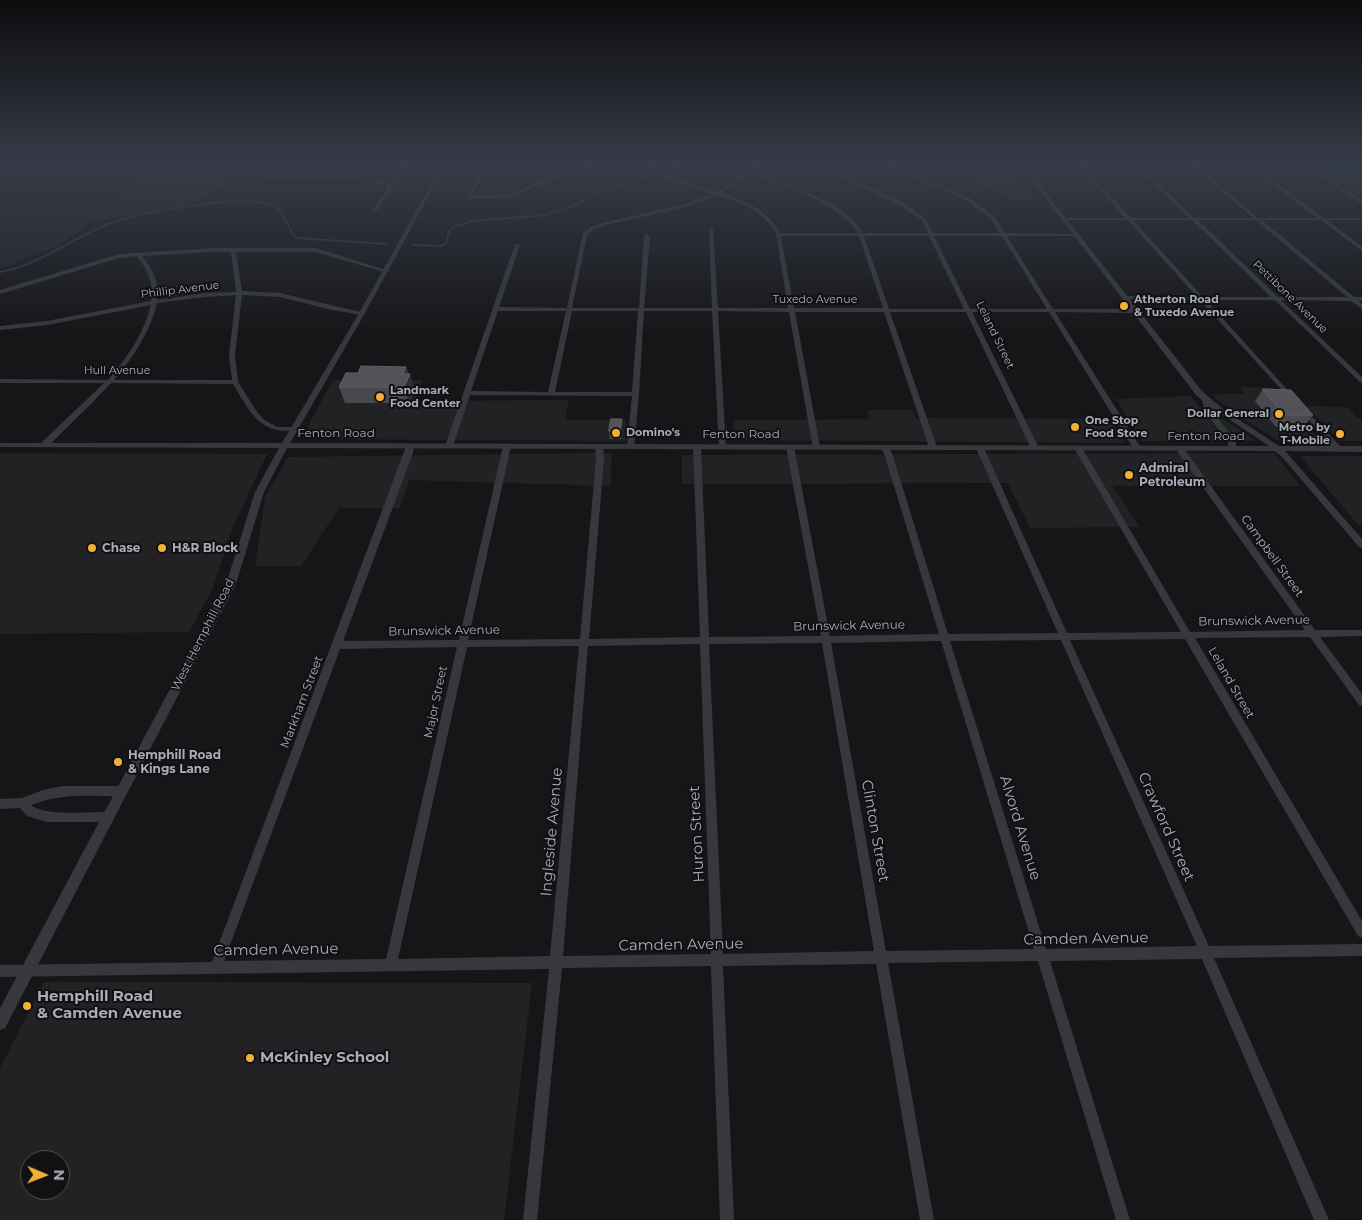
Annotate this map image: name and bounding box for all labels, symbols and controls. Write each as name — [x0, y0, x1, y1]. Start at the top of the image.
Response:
street label: Pettibone Avenue — [1250, 258, 1330, 336]
street label: Phillip Avenue — [140, 279, 220, 301]
street label: Tuxedo Avenue — [773, 293, 857, 307]
place label: Atherton Road & Tuxedo Avenue — [1134, 293, 1234, 319]
street label: Leland Street — [973, 299, 1017, 371]
marker: Atherton Road & Tuxedo Avenue — [1118, 300, 1130, 312]
street label: Hull Avenue — [84, 364, 150, 378]
place label: Landmark Food Center — [390, 384, 461, 410]
marker: Landmark Food Center — [374, 391, 386, 403]
place label: Dollar General — [1187, 407, 1269, 421]
marker: Dollar General — [1273, 408, 1285, 420]
place label: One Stop Food Store — [1085, 414, 1147, 440]
marker: One Stop Food Store — [1069, 421, 1081, 433]
place label: Metro by T-Mobile — [1279, 421, 1330, 447]
street label: Fenton Road — [297, 426, 375, 440]
place label: Domino's — [626, 426, 680, 440]
marker: Domino's — [610, 427, 622, 439]
street label: Fenton Road — [702, 427, 780, 441]
marker: Metro by T-Mobile — [1334, 428, 1346, 440]
street label: Fenton Road — [1167, 429, 1245, 443]
place label: Admiral Petroleum — [1139, 461, 1205, 489]
marker: Admiral Petroleum — [1123, 469, 1135, 481]
street label: Campbell Street — [1237, 512, 1307, 600]
place label: Chase — [102, 541, 140, 555]
place label: H&R Block — [172, 541, 238, 555]
marker: Chase — [86, 542, 98, 554]
marker: H&R Block — [156, 542, 168, 554]
street label: West Hemphill Road — [168, 576, 238, 694]
street label: Brunswick Avenue — [1198, 613, 1310, 629]
street label: Brunswick Avenue — [793, 618, 905, 634]
street label: Brunswick Avenue — [388, 623, 500, 639]
street label: Leland Street — [1205, 645, 1257, 721]
street label: Markham Street — [278, 654, 326, 750]
street label: Major Street — [421, 665, 451, 739]
place label: Hemphill Road & Kings Lane — [128, 748, 221, 776]
marker: Hemphill Road & Kings Lane — [112, 756, 124, 768]
street label: Ingleside Avenue — [537, 767, 567, 897]
street label: Crawford Street — [1134, 770, 1198, 884]
street label: Alvord Avenue — [996, 773, 1044, 883]
street label: Clinton Street — [857, 778, 893, 884]
street label: Huron Street — [685, 785, 709, 883]
street label: Camden Avenue — [1023, 929, 1149, 949]
street label: Camden Avenue — [618, 935, 744, 955]
street label: Camden Avenue — [213, 940, 339, 960]
place label: Hemphill Road & Camden Avenue — [37, 988, 182, 1023]
marker: Hemphill Road & Camden Avenue — [21, 1000, 33, 1012]
place label: McKinley School — [260, 1049, 389, 1067]
marker: McKinley School — [244, 1052, 256, 1064]
north arrow — [20, 1150, 70, 1200]
text: N — [50, 1169, 68, 1181]

